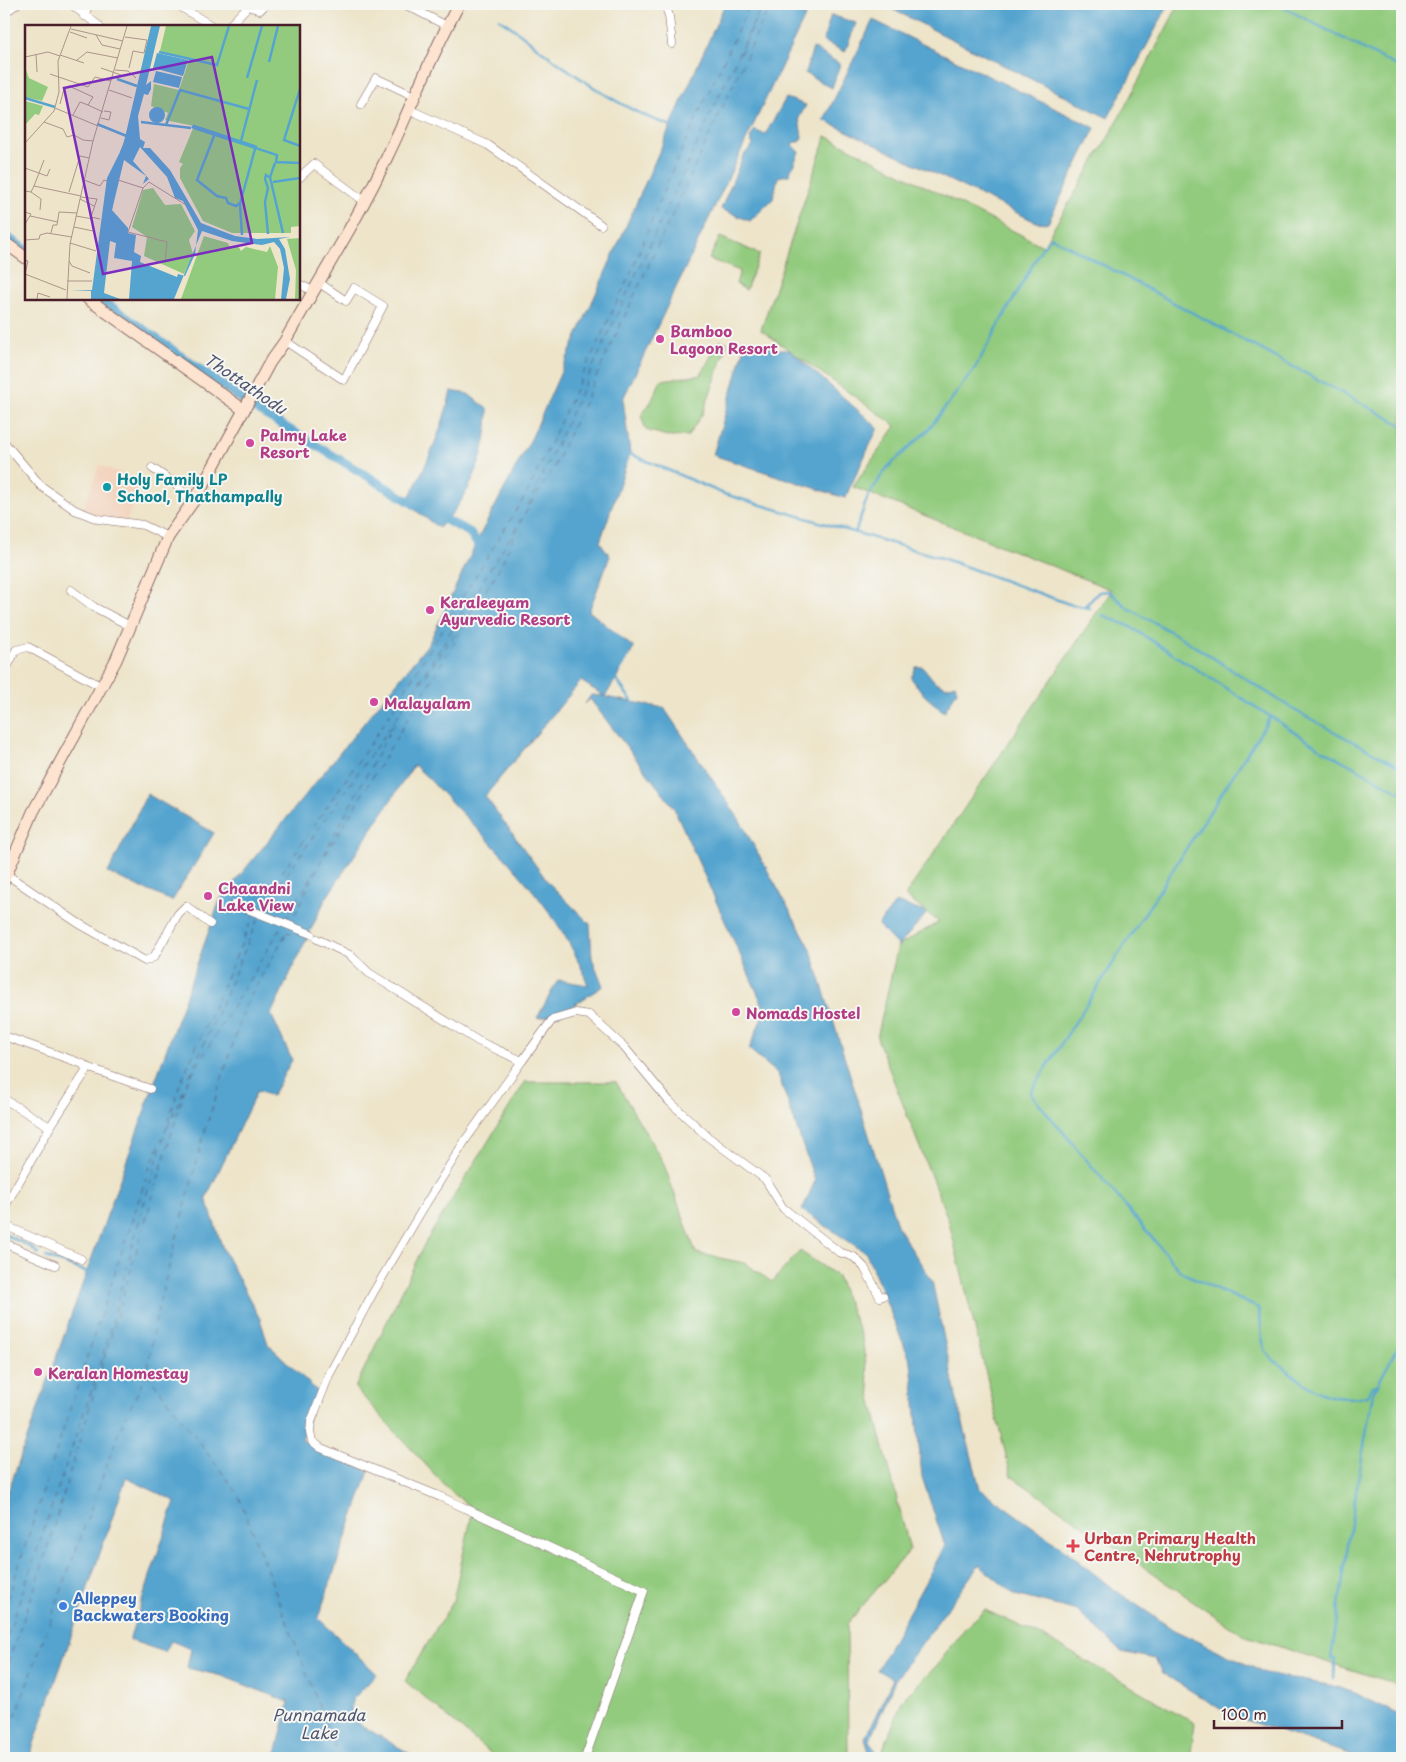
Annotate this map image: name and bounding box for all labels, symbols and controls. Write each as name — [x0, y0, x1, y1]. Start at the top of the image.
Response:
inset map — [25, 25, 300, 300]
place label: Bamboo Lagoon Resort — [670, 319, 778, 359]
marker: Bamboo Lagoon Resort — [654, 333, 666, 345]
water label: Thottathodu — [200, 347, 293, 420]
place label: Palmy Lake Resort — [260, 423, 347, 463]
marker: Palmy Lake Resort — [244, 437, 256, 449]
place label: Holy Family LP School, Thathampally — [117, 467, 283, 507]
marker: Holy Family LP School, Thathampally — [101, 481, 113, 493]
place label: Keraleeyam Ayurvedic Resort — [439, 590, 570, 630]
marker: Keraleeyam Ayurvedic Resort — [424, 604, 436, 616]
place label: Malayalam — [384, 691, 471, 714]
marker: Malayalam — [368, 696, 380, 708]
place label: Chaandni Lake View — [218, 876, 295, 916]
marker: Chaandni Lake View — [202, 890, 214, 902]
place label: Nomads Hostel — [746, 1001, 860, 1024]
marker: Nomads Hostel — [730, 1006, 742, 1018]
place label: Keralan Homestay — [48, 1361, 189, 1384]
marker: Keralan Homestay — [32, 1366, 44, 1378]
place label: Urban Primary Health Centre, Nehrutrophy — [1084, 1526, 1256, 1566]
marker: Urban Primary Health Centre, Nehrutrophy — [1066, 1539, 1080, 1553]
place label: Alleppey Backwaters Booking — [73, 1586, 229, 1626]
marker: Alleppey Backwaters Booking — [57, 1600, 69, 1612]
scale bar — [1214, 1697, 1341, 1729]
water label: Punnamada Lake — [273, 1702, 366, 1744]
text: 100 m — [1221, 1702, 1267, 1725]

